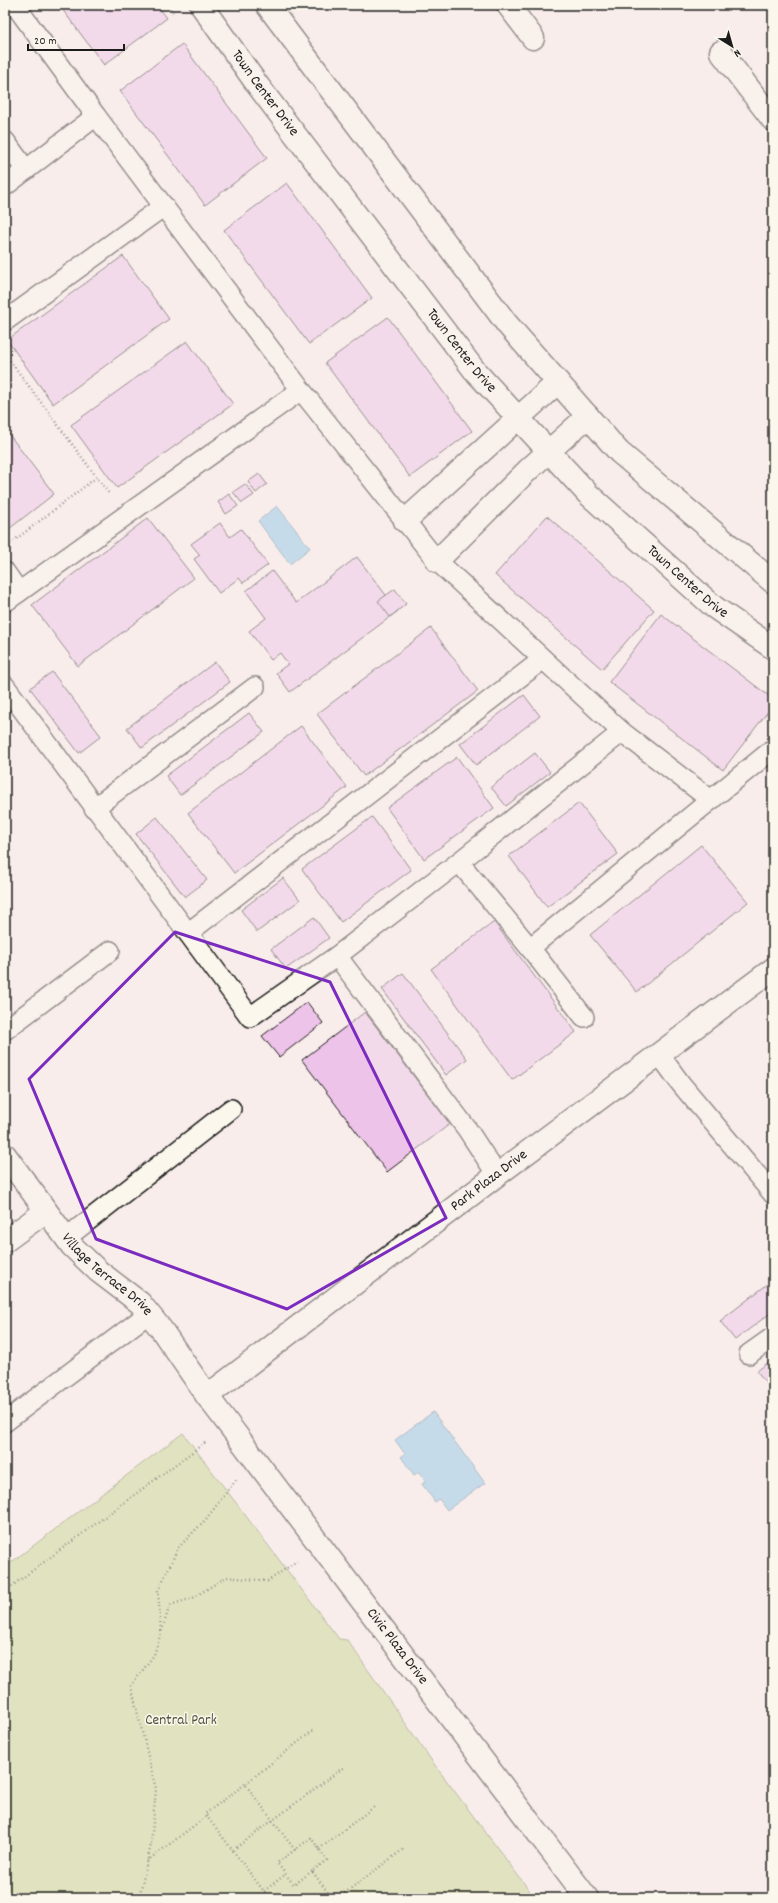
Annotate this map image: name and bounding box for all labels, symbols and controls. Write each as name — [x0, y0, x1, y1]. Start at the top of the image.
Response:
scale bar — [28, 26, 124, 52]
north arrow — [712, 26, 752, 66]
text: 20 m — [34, 33, 57, 50]
text: N — [729, 44, 744, 61]
street label: Town Center Drive — [225, 46, 304, 142]
street label: Town Center Drive — [421, 304, 502, 399]
street label: Town Center Drive — [641, 540, 733, 625]
street label: Park Plaza Drive — [446, 1144, 533, 1217]
street label: Village Terrace Drive — [55, 1229, 158, 1321]
street label: Civic Plaza Drive — [360, 1604, 433, 1690]
park label: Central Park — [145, 1710, 217, 1732]

